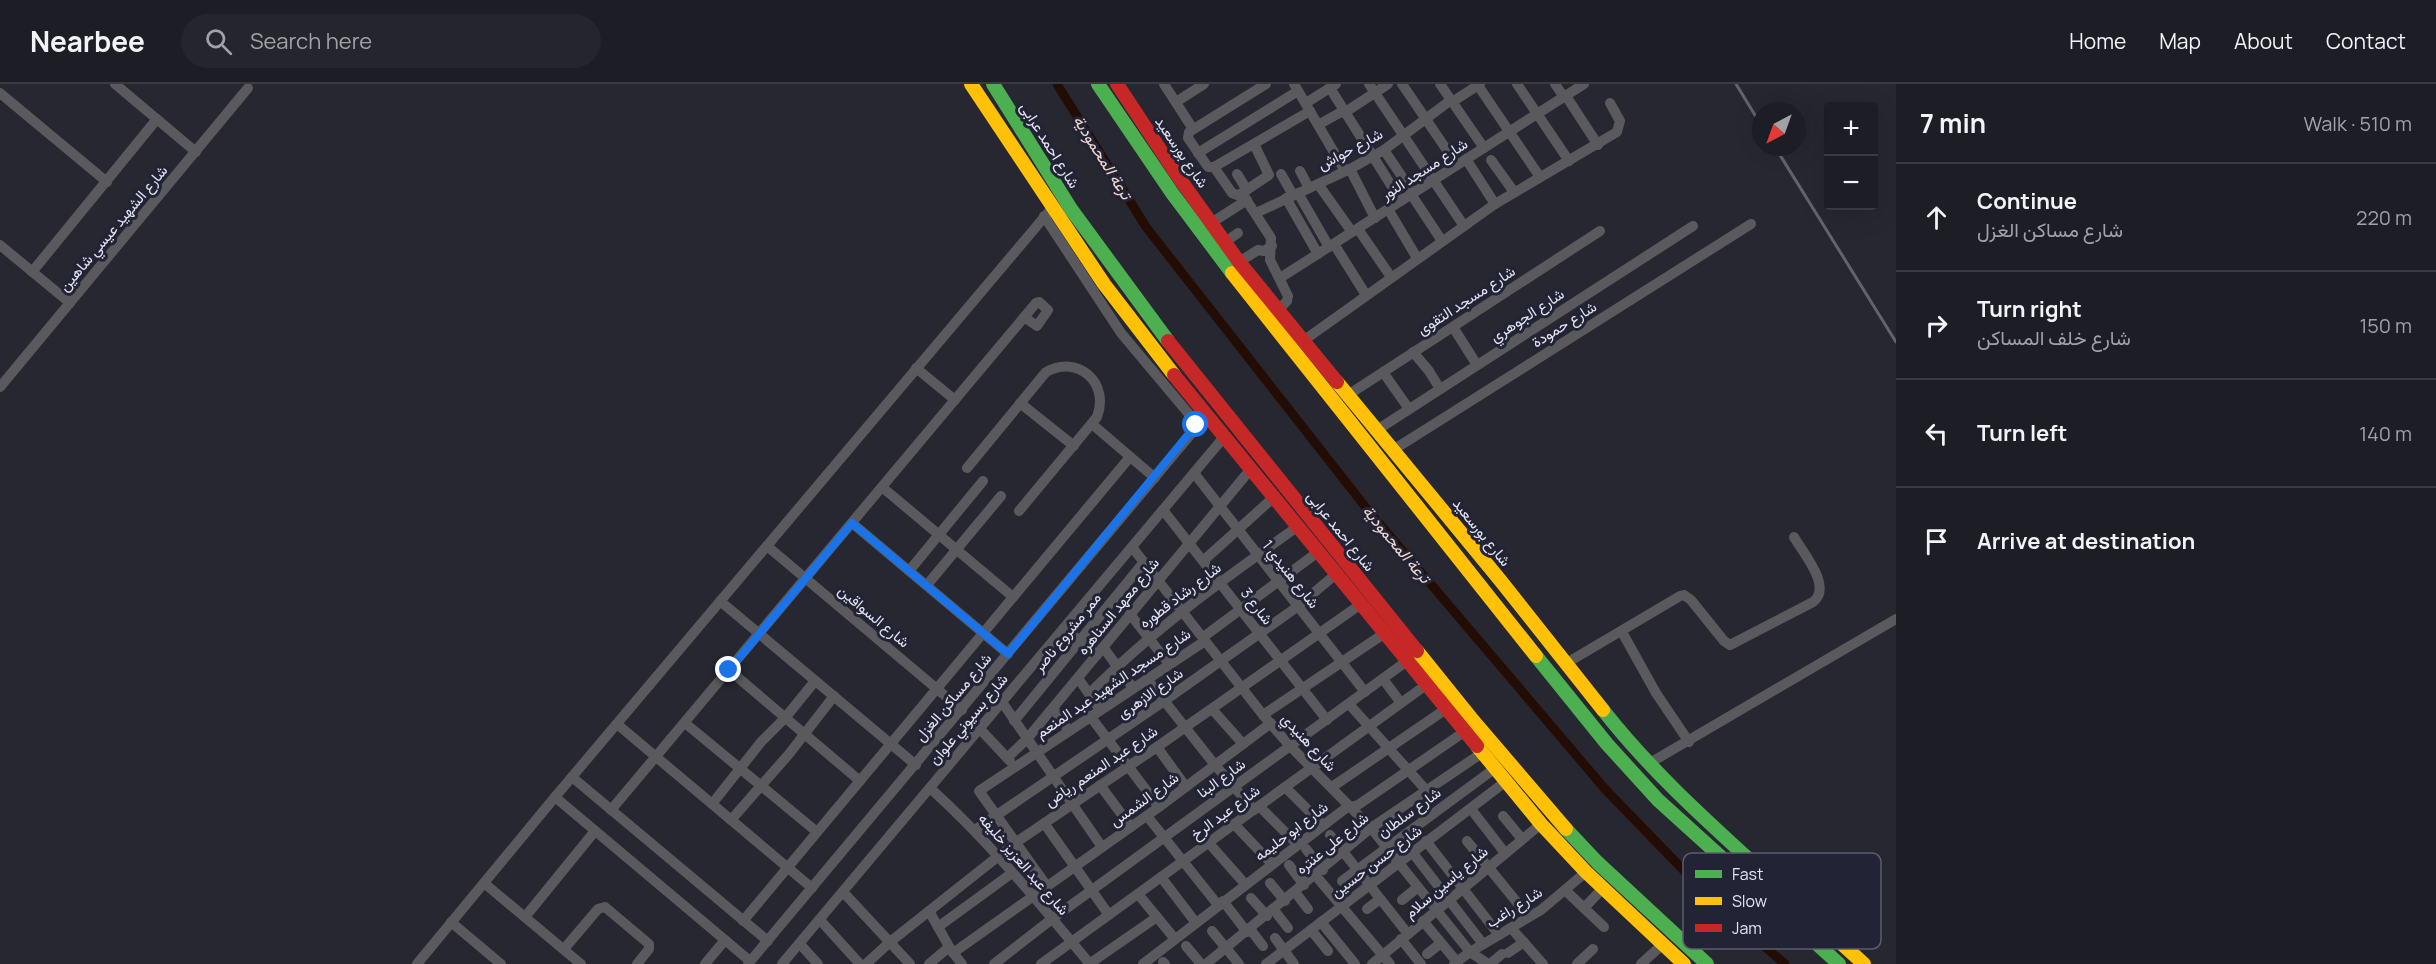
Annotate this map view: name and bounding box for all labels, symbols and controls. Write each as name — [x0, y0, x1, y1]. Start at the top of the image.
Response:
search box — [181, 14, 601, 68]
text: Nearbee — [30, 22, 145, 60]
icon: search — [202, 25, 235, 58]
text: Search here — [250, 26, 372, 56]
text: Home — [2069, 27, 2126, 55]
text: Map — [2159, 27, 2201, 55]
text: About — [2234, 27, 2293, 55]
text: Contact — [2326, 27, 2406, 55]
street label: شارع احمد عرابى — [1014, 98, 1085, 193]
north arrow — [1752, 102, 1806, 156]
map controls — [1824, 102, 1878, 210]
button: + — [1824, 102, 1878, 156]
text: 7 min — [1920, 105, 1986, 141]
text: Walk · 510 m — [2303, 110, 2412, 137]
water label: ترعة المحمودية — [1068, 111, 1139, 205]
street label: شارع بورسعيد — [1150, 112, 1214, 193]
street label: شارع حواش — [1314, 123, 1387, 176]
street label: شارع مسجد النور — [1376, 133, 1472, 206]
button: − — [1824, 156, 1878, 210]
street label: شارع الشهيد عيسي شاهين — [54, 160, 175, 298]
text: Continue — [1977, 186, 2077, 216]
icon: ahead — [1920, 201, 1953, 234]
text: 220 m — [2356, 204, 2412, 231]
text: شارع مساكن الغزل — [1977, 216, 2123, 243]
street label: شارع مسجد التقوى — [1413, 260, 1520, 340]
street label: شارع الجوهري — [1486, 283, 1570, 349]
text: Turn right — [1977, 294, 2082, 324]
street label: شارع حمودة — [1528, 296, 1601, 353]
icon: right — [1920, 309, 1953, 342]
text: 150 m — [2359, 312, 2412, 339]
text: شارع خلف المساكن — [1977, 324, 2131, 351]
route start — [1182, 411, 1208, 437]
icon: left — [1920, 417, 1953, 450]
text: Turn left — [1977, 418, 2067, 448]
text: 140 m — [2359, 420, 2412, 447]
street label: شارع احمد عرابى — [1301, 486, 1380, 576]
street label: شارع بورسعيد — [1447, 494, 1516, 571]
water label: ترعة المحمودية — [1358, 500, 1437, 589]
icon: arrive — [1920, 525, 1953, 558]
text: Arrive at destination — [1977, 526, 2195, 556]
street label: شارع هنيدي 1 — [1255, 535, 1324, 615]
street label: شارع معهد السناهره — [1072, 553, 1165, 660]
street label: شارع رشاد قطوره — [1135, 557, 1226, 634]
street label: شارع السواقين — [833, 580, 914, 653]
street label: شارع 3 — [1235, 583, 1278, 630]
street label: ممر مشروع ناصر — [1028, 588, 1106, 678]
street label: شارع مسجد الشهيد عبد المنعم — [1031, 623, 1195, 744]
street label: شارع مساكن الغزل — [910, 648, 997, 746]
route end — [715, 656, 741, 682]
street label: شارع الازهرى — [1113, 663, 1188, 724]
street label: شارع بسيوني علوان — [924, 669, 1015, 771]
street label: شارع هنيدي — [1274, 708, 1342, 778]
street label: شارع عبد المنعم رياض — [1040, 720, 1162, 812]
street label: شارع البنا — [1193, 753, 1250, 804]
street label: شارع الشمس — [1105, 767, 1184, 832]
street label: شارع عيد الرخ — [1186, 780, 1265, 845]
street label: شارع سلطان — [1373, 782, 1446, 843]
street label: شارع ابو حليمه — [1250, 796, 1333, 866]
street label: شارع على عنتره — [1291, 807, 1374, 880]
street label: شارع عبد العزيز خليفه — [973, 808, 1074, 920]
street label: شارع حسن حسين — [1326, 820, 1427, 903]
street label: شارع ياسين سلام — [1400, 841, 1493, 924]
legend — [1683, 853, 1881, 949]
text: Fast — [1732, 863, 1763, 885]
street label: شارع راغب — [1482, 881, 1547, 933]
text: Slow — [1732, 890, 1767, 912]
text: Jam — [1732, 917, 1762, 939]

